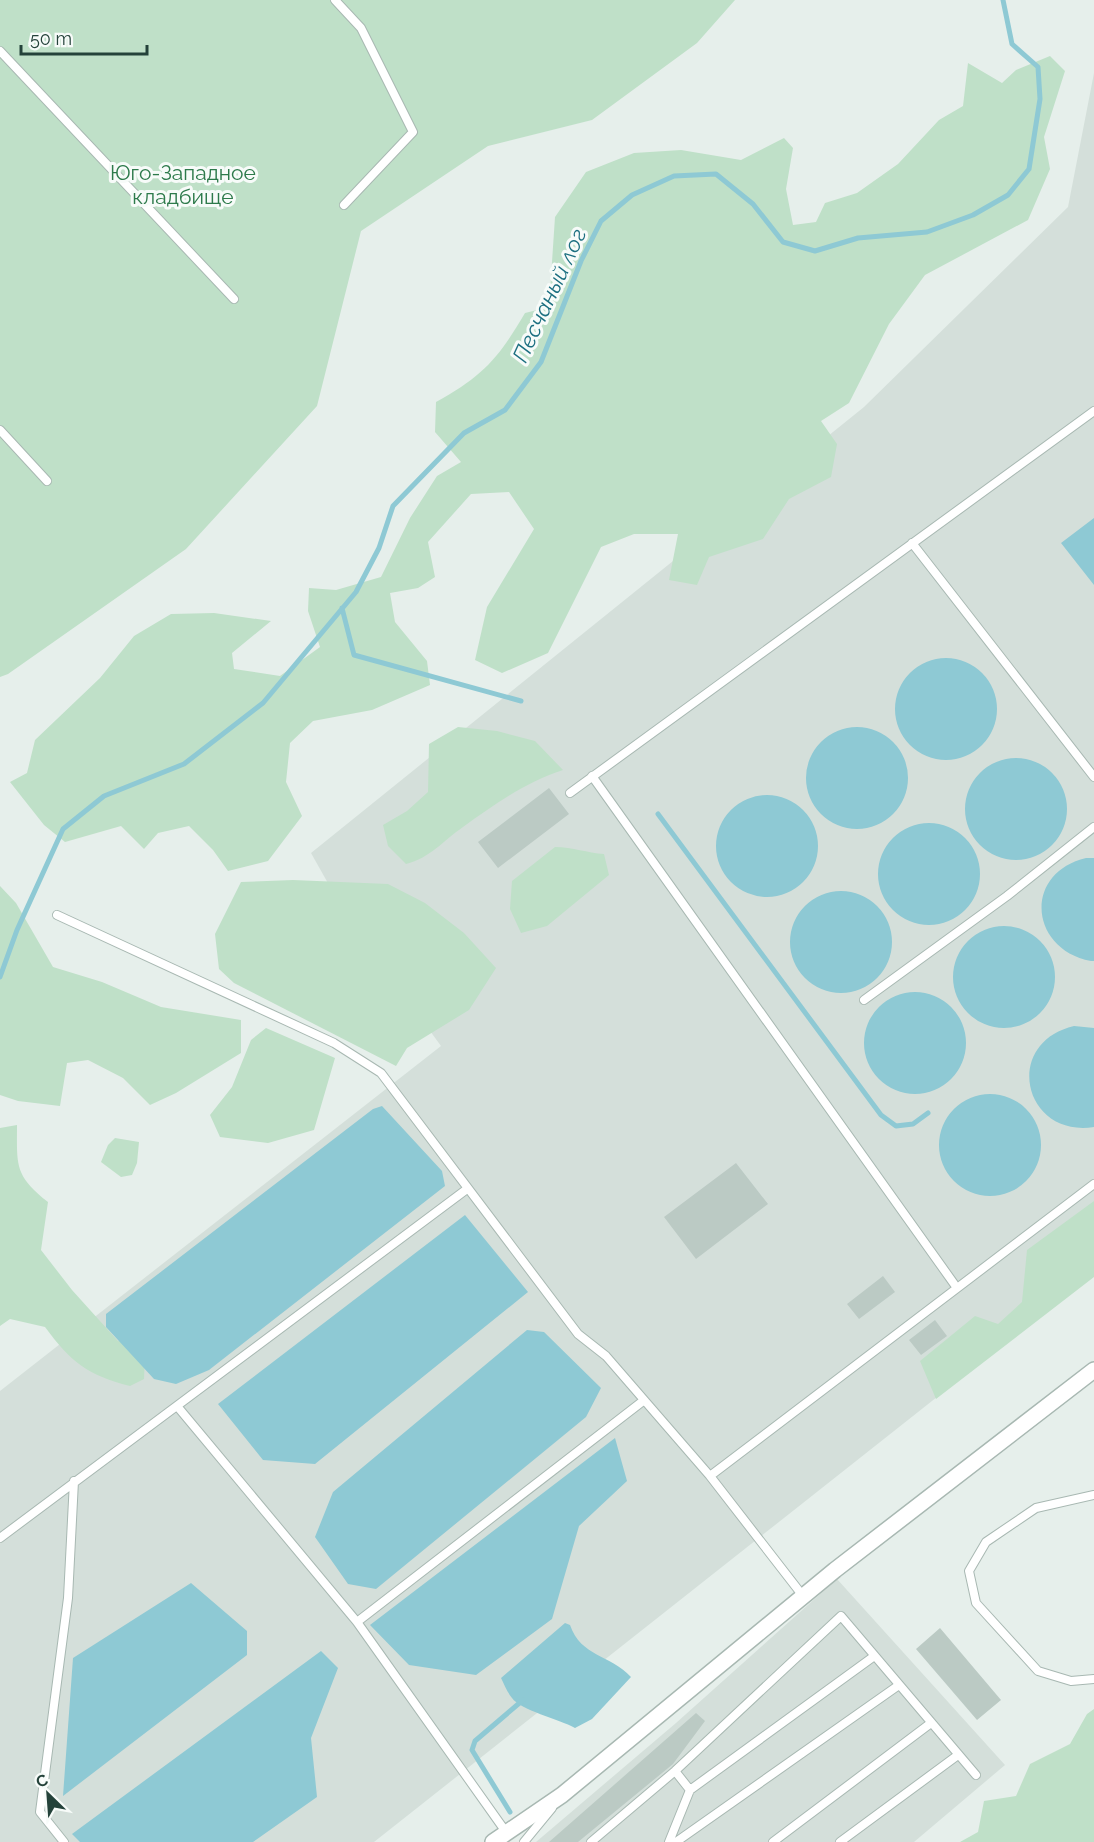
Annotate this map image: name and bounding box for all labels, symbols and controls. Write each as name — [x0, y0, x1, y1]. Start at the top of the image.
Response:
scale bar — [21, 18, 147, 56]
text: 50 m — [30, 28, 72, 49]
park label: Юго-Западное кладбище — [110, 160, 256, 209]
water label: Песчаный лог — [507, 224, 591, 366]
north arrow — [18, 1764, 78, 1824]
text: С — [33, 1770, 51, 1792]

